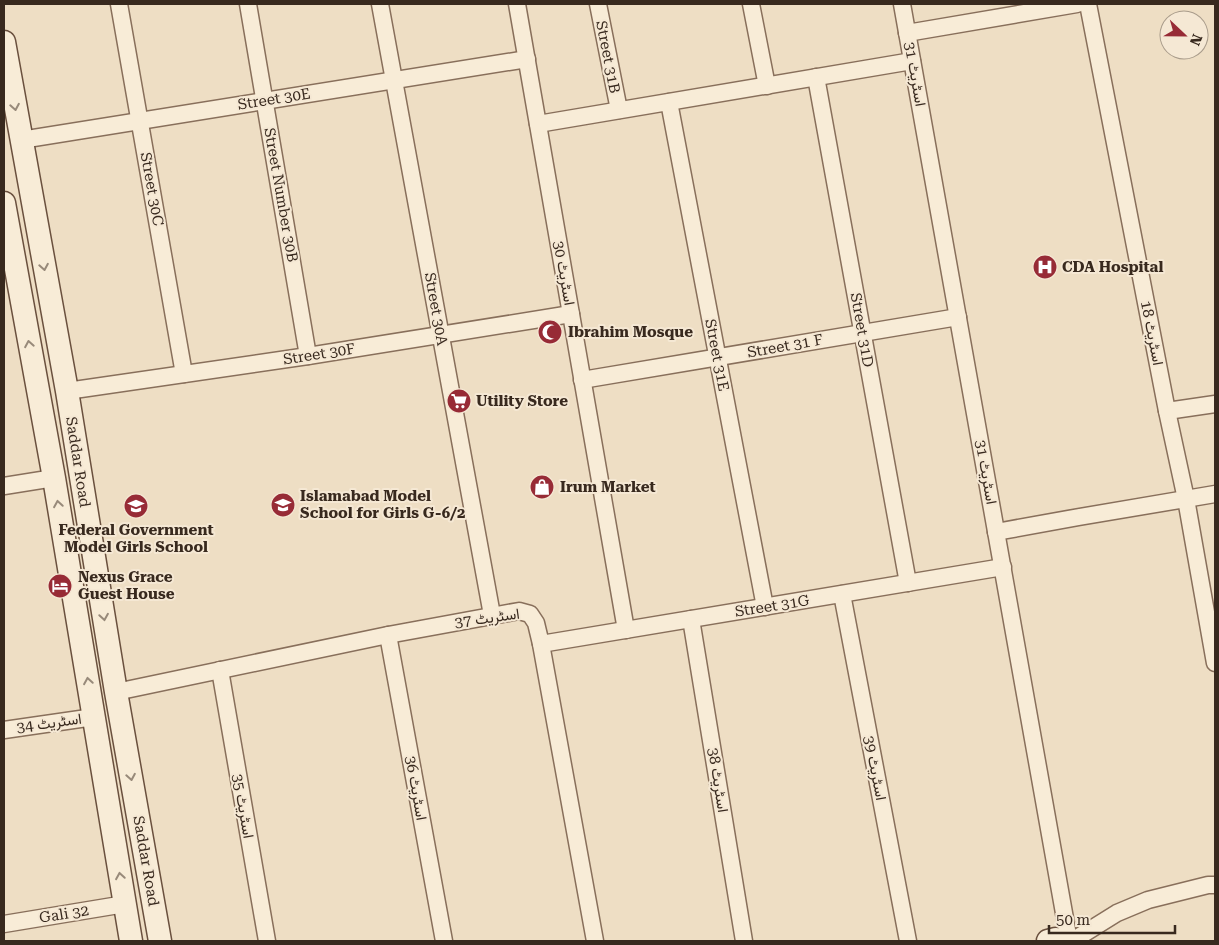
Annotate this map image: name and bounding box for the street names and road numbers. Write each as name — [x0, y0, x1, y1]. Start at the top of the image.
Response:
street label: Street 31B — [592, 19, 624, 95]
street label: اسٹریٹ 31 — [900, 40, 930, 108]
street label: Street 30E — [236, 84, 312, 114]
street label: Street Number 30B — [260, 126, 302, 264]
street label: Street 30C — [137, 151, 167, 227]
street label: اسٹریٹ 30 — [549, 239, 579, 307]
street label: Street 30A — [421, 271, 451, 348]
street label: Street 31D — [847, 291, 877, 369]
street label: اسٹریٹ 18 — [1137, 299, 1167, 367]
street label: Street 31E — [701, 317, 733, 393]
street label: Street 31 F — [746, 331, 824, 361]
street label: Street 30F — [282, 339, 356, 369]
street label: Saddar Road — [62, 415, 94, 509]
street label: اسٹریٹ 31 — [971, 438, 1001, 506]
street label: Street 31G — [733, 591, 811, 621]
street label: اسٹریٹ 37 — [453, 605, 521, 631]
street label: اسٹریٹ 34 — [15, 710, 83, 736]
street label: اسٹریٹ 39 — [860, 734, 890, 802]
street label: اسٹریٹ 38 — [704, 746, 732, 814]
street label: اسٹریٹ 36 — [401, 754, 431, 822]
street label: اسٹریٹ 35 — [228, 772, 258, 840]
street label: Saddar Road — [129, 814, 163, 908]
street label: Gali 32 — [38, 901, 90, 927]

